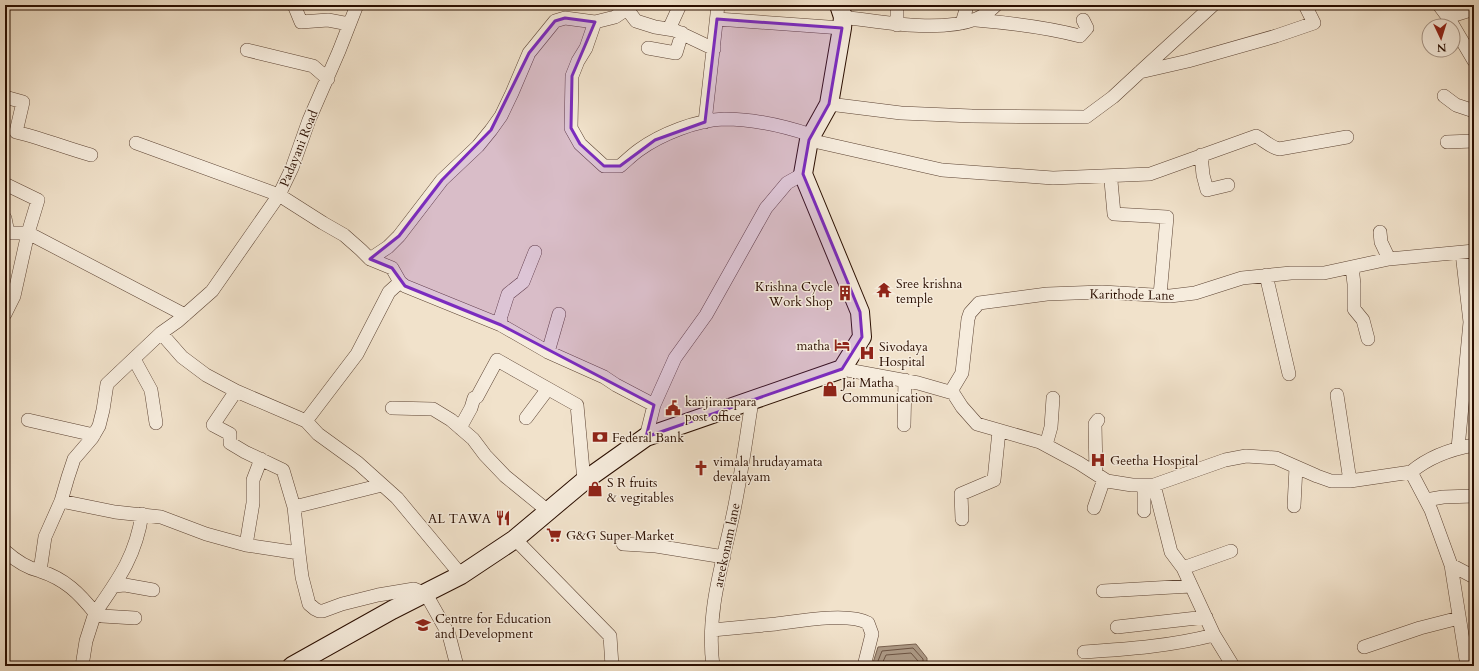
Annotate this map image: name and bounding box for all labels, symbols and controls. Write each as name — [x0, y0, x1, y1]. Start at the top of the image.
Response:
north arrow — [1421, 18, 1461, 58]
text: N — [1436, 40, 1447, 55]
street label: Padayani Road — [275, 107, 323, 189]
place label: Sree krishna temple — [896, 275, 963, 308]
place label: Krishna Cycle Work Shop — [755, 278, 833, 311]
temple icon: Sree krishna temple — [875, 281, 893, 299]
building icon: Krishna Cycle Work Shop — [836, 284, 854, 302]
street label: Karithode Lane — [1089, 285, 1175, 305]
hotel icon: matha — [833, 336, 851, 354]
place label: matha — [797, 337, 830, 355]
place label: Sivodaya Hospital — [879, 338, 928, 371]
hospital icon: Sivodaya Hospital — [858, 344, 876, 362]
place label: Jai Matha Communication — [840, 374, 933, 407]
shop icon: Jai Matha Communication — [821, 380, 839, 398]
place label: kanjirampara post office — [685, 393, 757, 426]
public building icon: kanjirampara post office — [664, 399, 682, 417]
bank icon: Federal Bank — [591, 428, 609, 446]
place label: Federal Bank — [612, 429, 684, 447]
hospital icon: Geetha Hospital — [1089, 451, 1107, 469]
place label: Geetha Hospital — [1110, 452, 1199, 470]
place label: vimala hrudayamata devalayam — [713, 453, 823, 486]
church icon: vimala hrudayamata devalayam — [692, 459, 710, 477]
place label: S R fruits & vegitables — [607, 474, 674, 507]
shop icon: S R fruits & vegitables — [586, 480, 604, 498]
street label: areekonam lane — [709, 501, 745, 589]
restaurant icon: AL TAWA — [494, 509, 512, 527]
place label: AL TAWA — [428, 510, 492, 528]
supermarket icon: G&G Super Market — [545, 526, 563, 544]
place label: G&G Super Market — [566, 527, 674, 545]
place label: Centre for Education and Development — [435, 610, 552, 643]
school or university icon: Centre for Education and Development — [414, 616, 432, 634]

